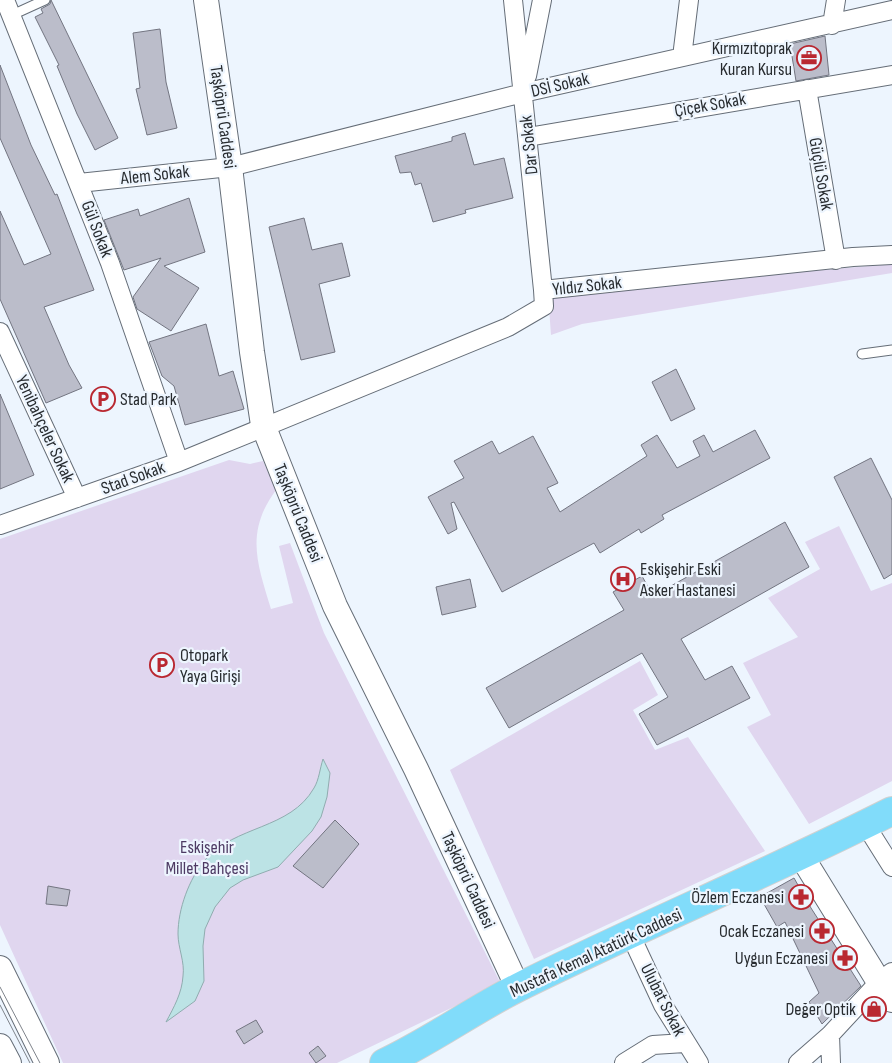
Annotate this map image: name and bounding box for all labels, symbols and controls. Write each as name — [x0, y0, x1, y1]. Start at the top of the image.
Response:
place label: Kırmızıtoprak Kuran Kursu — [712, 38, 792, 80]
office icon: Kırmızıtoprak Kuran Kursu — [796, 45, 822, 71]
street label: Taşköprü Caddesi — [205, 64, 241, 170]
street label: DSİ Sokak — [529, 68, 591, 102]
street label: Çiçek Sokak — [673, 88, 747, 122]
street label: Dar Sokak — [515, 114, 543, 176]
street label: Güçlü Sokak — [804, 136, 838, 212]
street label: Alem Sokak — [119, 161, 190, 189]
street label: Gül Sokak — [77, 198, 117, 260]
street label: Yıldız Sokak — [551, 272, 623, 300]
street label: Yenibahçeler Sokak — [11, 372, 79, 486]
parking icon: Stad Park — [90, 386, 116, 412]
place label: Stad Park — [120, 389, 177, 410]
street label: Stad Sokak — [98, 457, 168, 499]
street label: Taşköprü Caddesi — [269, 461, 327, 565]
place label: Eskişehir Eski Asker Hastanesi — [639, 559, 736, 601]
hospital icon: Eskişehir Eski Asker Hastanesi — [610, 566, 636, 592]
place label: Otopark Yaya Girişi — [180, 645, 241, 687]
parking icon: Otopark Yaya Girişi — [149, 652, 175, 678]
street label: Taşköprü Caddesi — [437, 828, 499, 932]
park label: Eskişehir Millet Bahçesi — [165, 837, 249, 879]
pharmacy icon: Özlem Eczanesi — [788, 884, 814, 910]
place label: Özlem Eczanesi — [691, 887, 784, 908]
street label: Mustafa Kemal Atatürk Caddesi — [507, 904, 685, 1002]
pharmacy icon: Ocak Eczanesi — [809, 918, 835, 944]
place label: Ocak Eczanesi — [719, 921, 804, 942]
pharmacy icon: Uygun Eczanesi — [832, 945, 858, 971]
place label: Uygun Eczanesi — [735, 948, 828, 969]
street label: Ulubat Sokak — [636, 960, 690, 1040]
shop icon: Değer Optik — [861, 996, 887, 1022]
place label: Değer Optik — [785, 999, 856, 1020]

